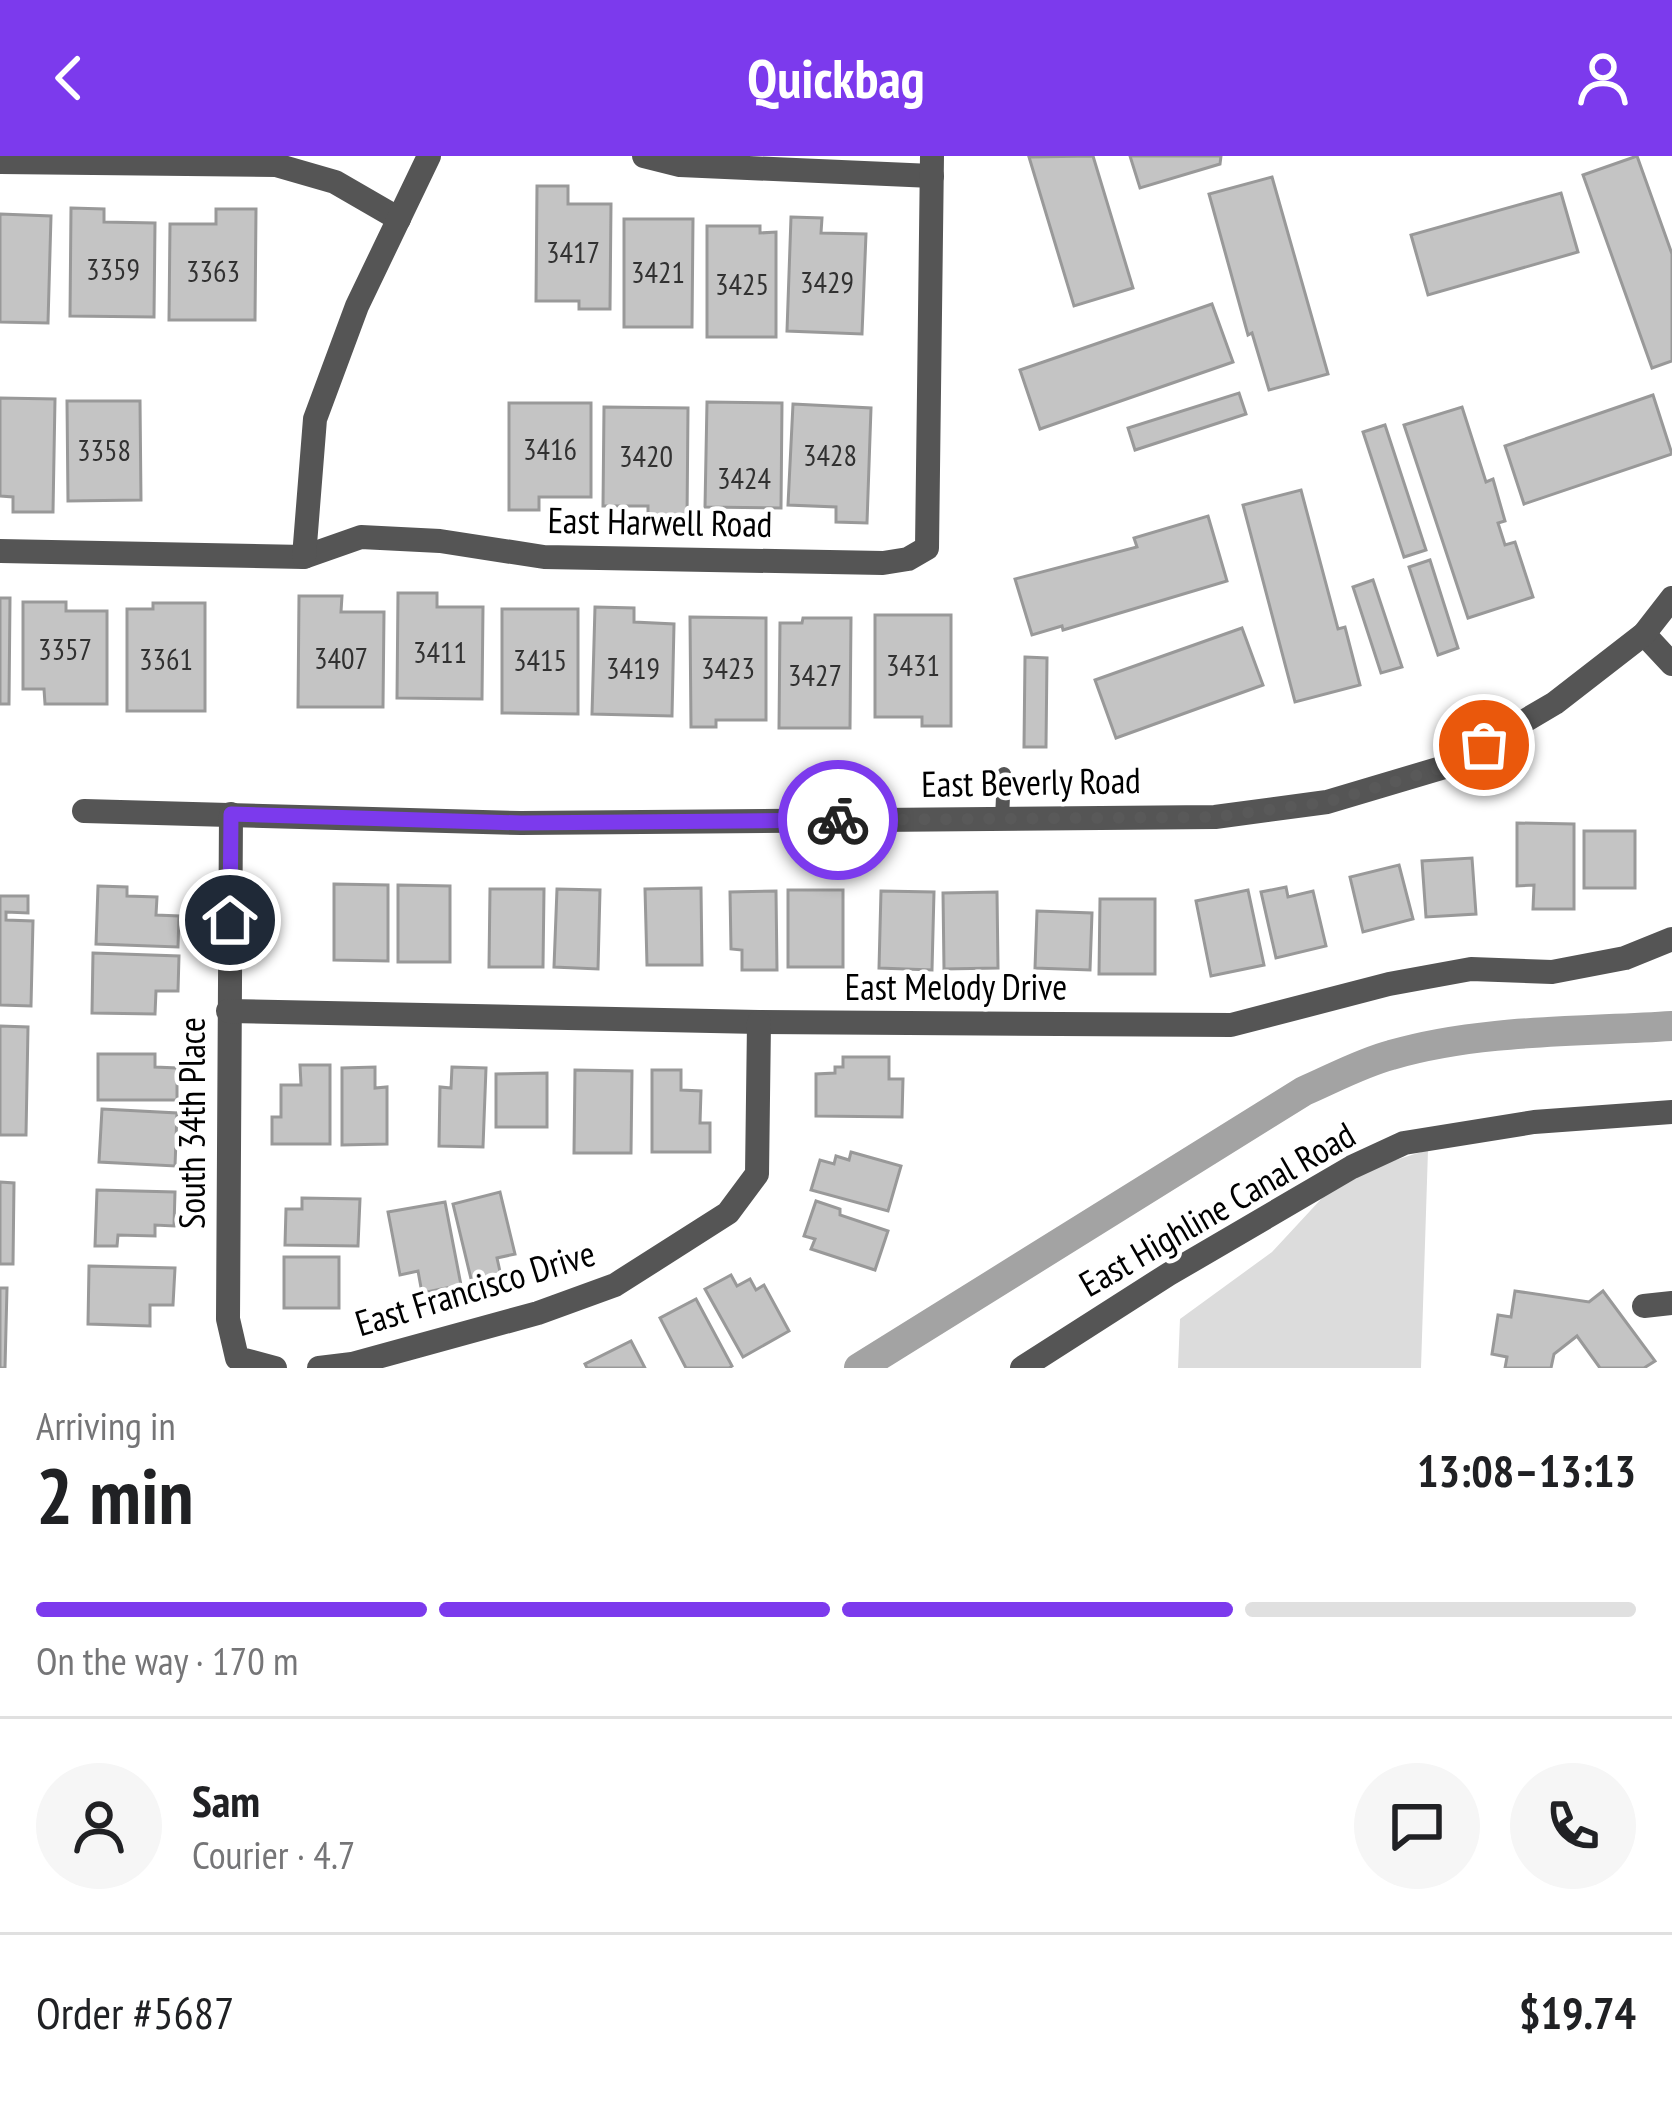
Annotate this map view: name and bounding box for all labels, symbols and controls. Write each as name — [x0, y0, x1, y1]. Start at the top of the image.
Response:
text: Quickbag — [747, 43, 925, 113]
icon: back — [36, 45, 102, 111]
icon: person — [1570, 45, 1636, 111]
house number: 3417 — [546, 232, 600, 271]
house number: 3359 — [86, 249, 140, 288]
house number: 3363 — [186, 251, 240, 290]
house number: 3421 — [631, 252, 685, 291]
house number: 3429 — [800, 262, 854, 301]
house number: 3425 — [715, 264, 769, 303]
house number: 3416 — [523, 429, 577, 468]
house number: 3358 — [77, 430, 131, 469]
house number: 3428 — [803, 435, 857, 474]
house number: 3420 — [619, 436, 673, 475]
house number: 3424 — [717, 458, 771, 497]
street label: East Harwell Road — [547, 496, 773, 547]
house number: 3357 — [38, 629, 92, 668]
house number: 3411 — [413, 632, 467, 671]
house number: 3407 — [314, 638, 368, 677]
house number: 3361 — [139, 639, 193, 678]
house number: 3415 — [513, 640, 567, 679]
house number: 3431 — [886, 645, 940, 684]
house number: 3419 — [606, 648, 660, 687]
house number: 3423 — [701, 648, 755, 687]
house number: 3427 — [788, 655, 842, 694]
pin — [1433, 694, 1535, 796]
icon: bag — [1451, 712, 1517, 778]
street label: East Beverly Road — [921, 756, 1141, 807]
courier — [778, 760, 898, 880]
icon: bike — [805, 787, 871, 853]
pin — [179, 869, 281, 971]
icon: home — [197, 887, 263, 953]
street label: East Melody Drive — [845, 963, 1067, 1010]
street label: South 34th Place — [168, 1017, 215, 1229]
street label: East Highline Canal Road — [1071, 1111, 1363, 1307]
street label: East Francisco Drive — [349, 1229, 600, 1346]
text: Arriving in — [36, 1400, 176, 1451]
text: 13:08–13:13 — [1417, 1441, 1636, 1499]
text: 2 min — [36, 1445, 194, 1546]
text: On the way · 170 m — [36, 1635, 298, 1686]
button: person — [36, 1763, 162, 1889]
button: chat — [1354, 1763, 1480, 1889]
button: phone — [1510, 1763, 1636, 1889]
text: Sam — [192, 1771, 260, 1829]
text: Courier · 4.7 — [192, 1829, 355, 1880]
text: Order #5687 — [36, 1983, 234, 2041]
text: $19.74 — [1519, 1983, 1636, 2041]

